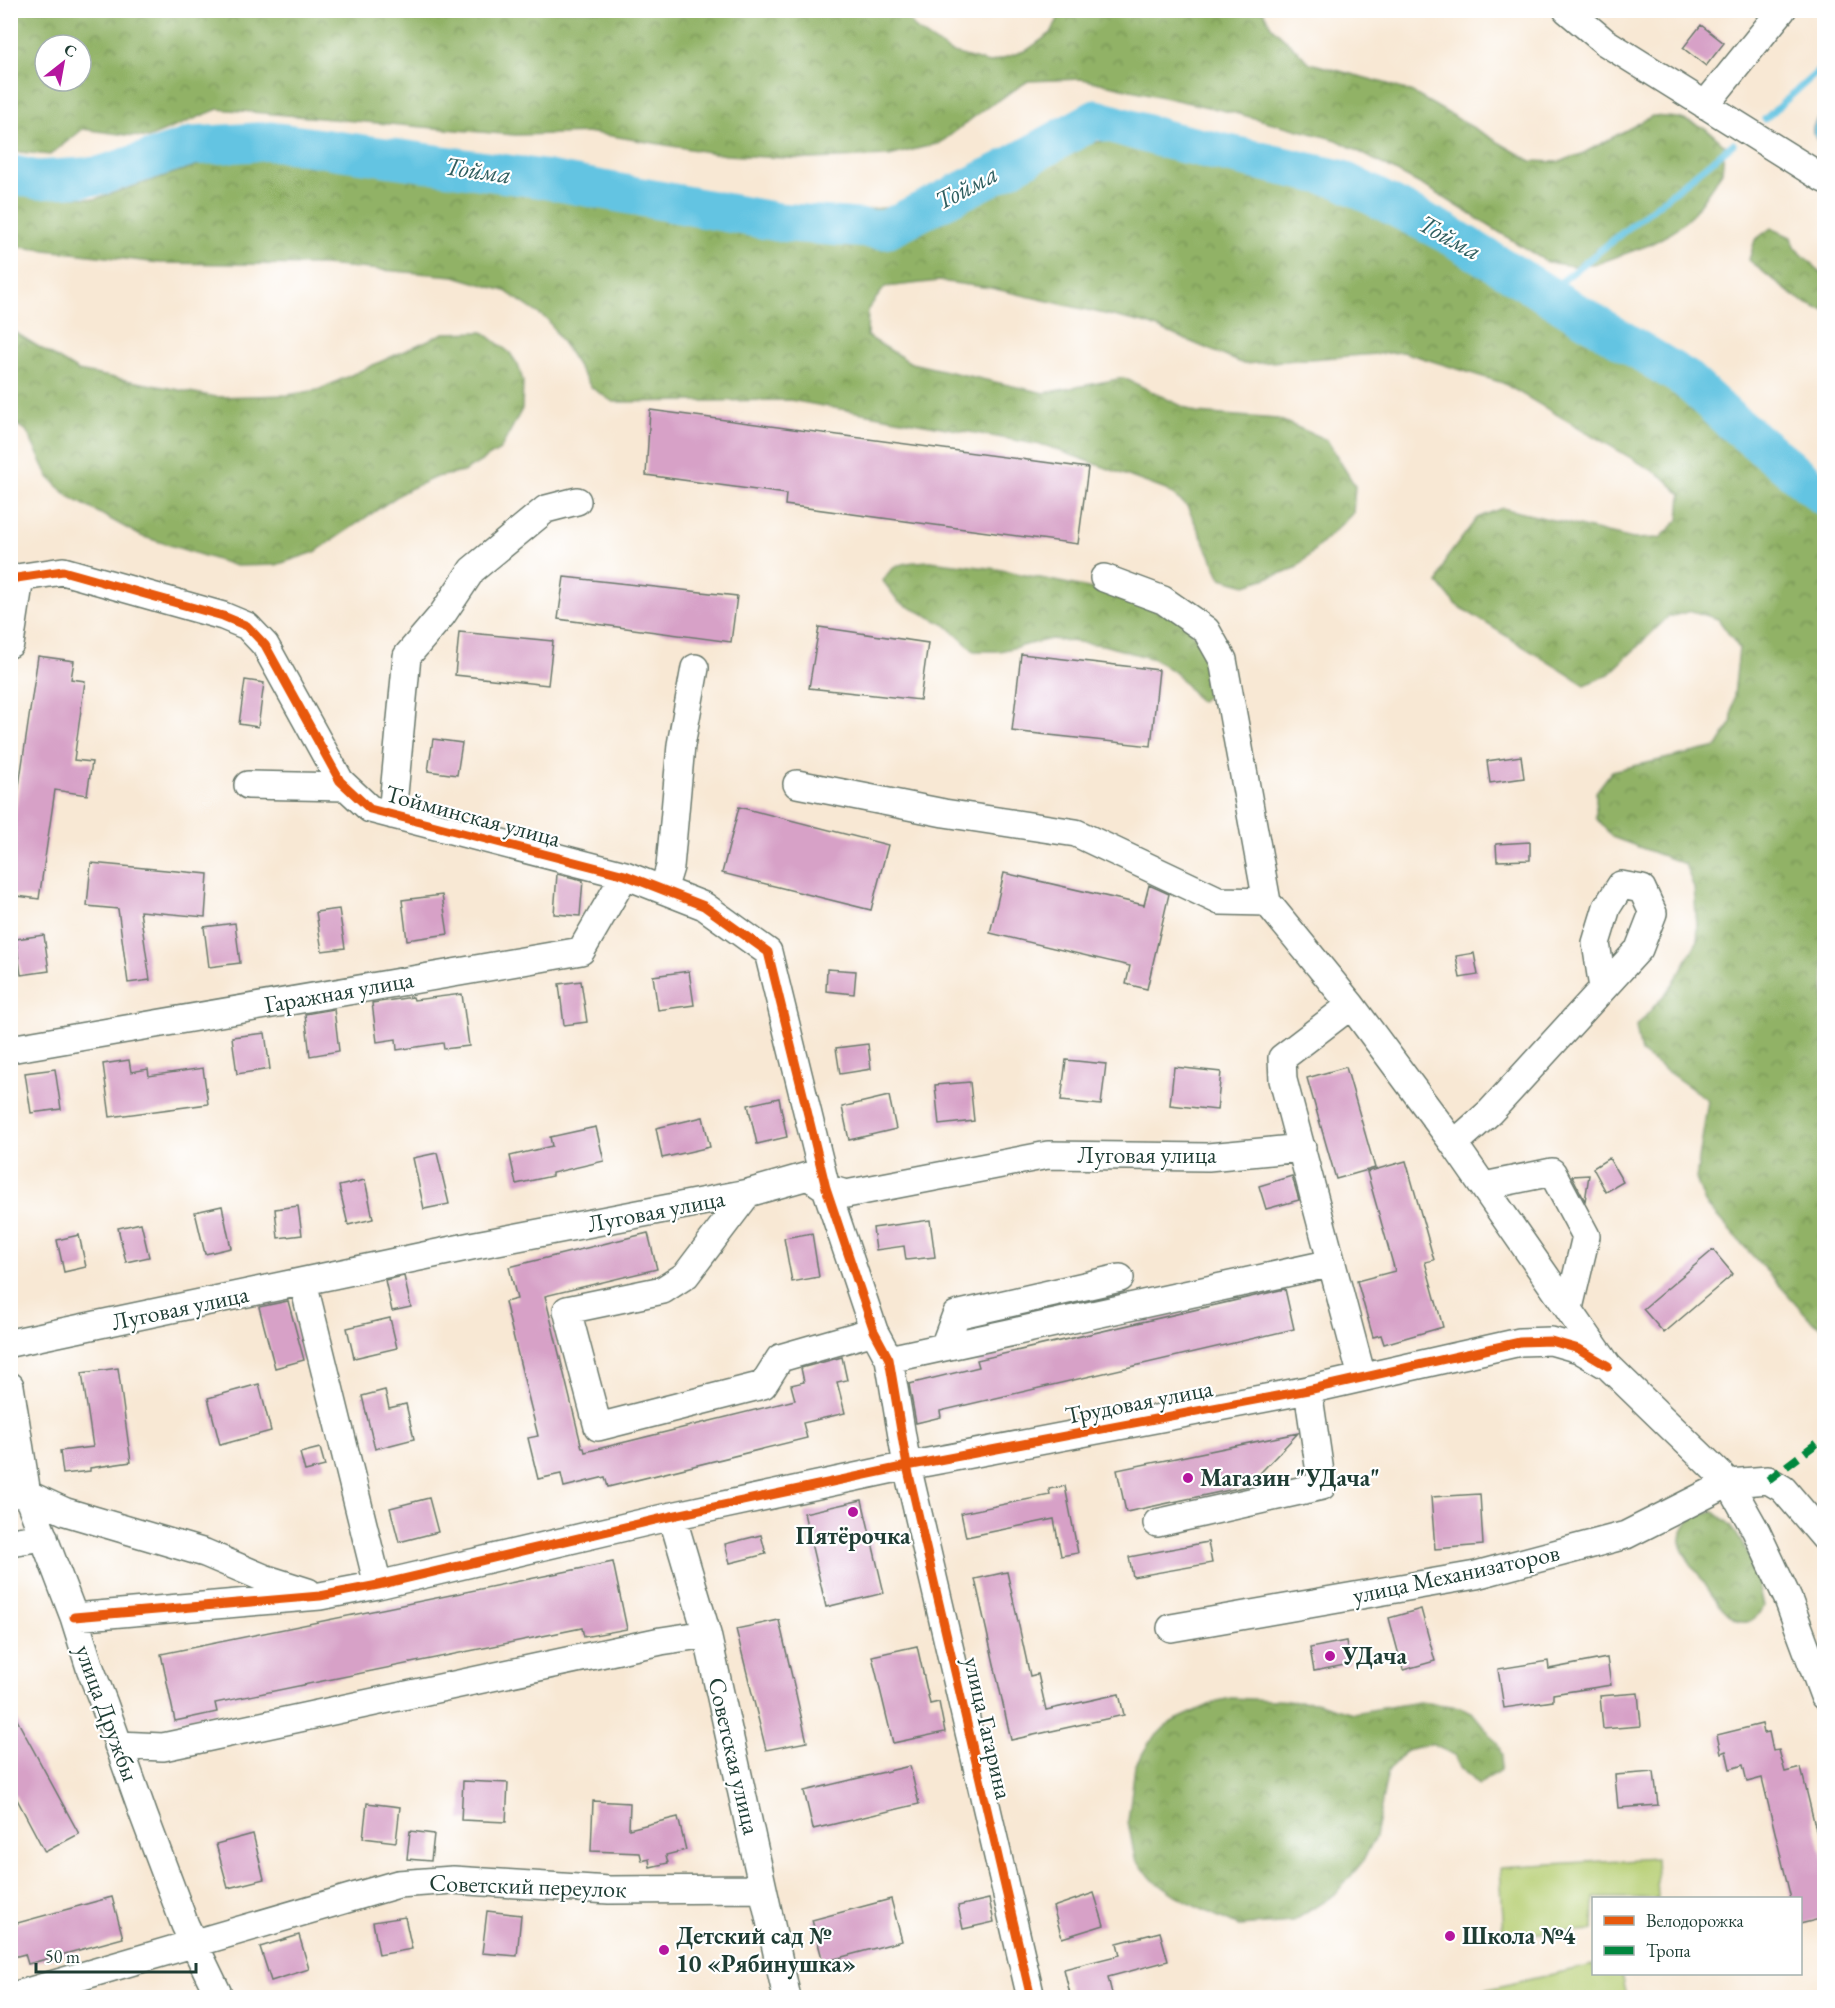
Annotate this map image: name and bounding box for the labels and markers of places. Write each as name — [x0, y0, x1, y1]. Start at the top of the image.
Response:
place label: Магазин "УДача" — [1200, 1462, 1380, 1493]
marker: Магазин "УДача" — [1181, 1471, 1195, 1485]
marker: Пятёрочка — [846, 1505, 860, 1519]
place label: Пятёрочка — [796, 1520, 911, 1551]
place label: УДача — [1341, 1640, 1407, 1671]
marker: УДача — [1323, 1649, 1337, 1663]
place label: Детский сад № 10 «Рябинушка» — [676, 1920, 856, 1980]
place label: Школа №4 — [1462, 1920, 1576, 1951]
marker: Школа №4 — [1443, 1929, 1457, 1943]
marker: Детский сад № 10 «Рябинушка» — [657, 1943, 671, 1957]

